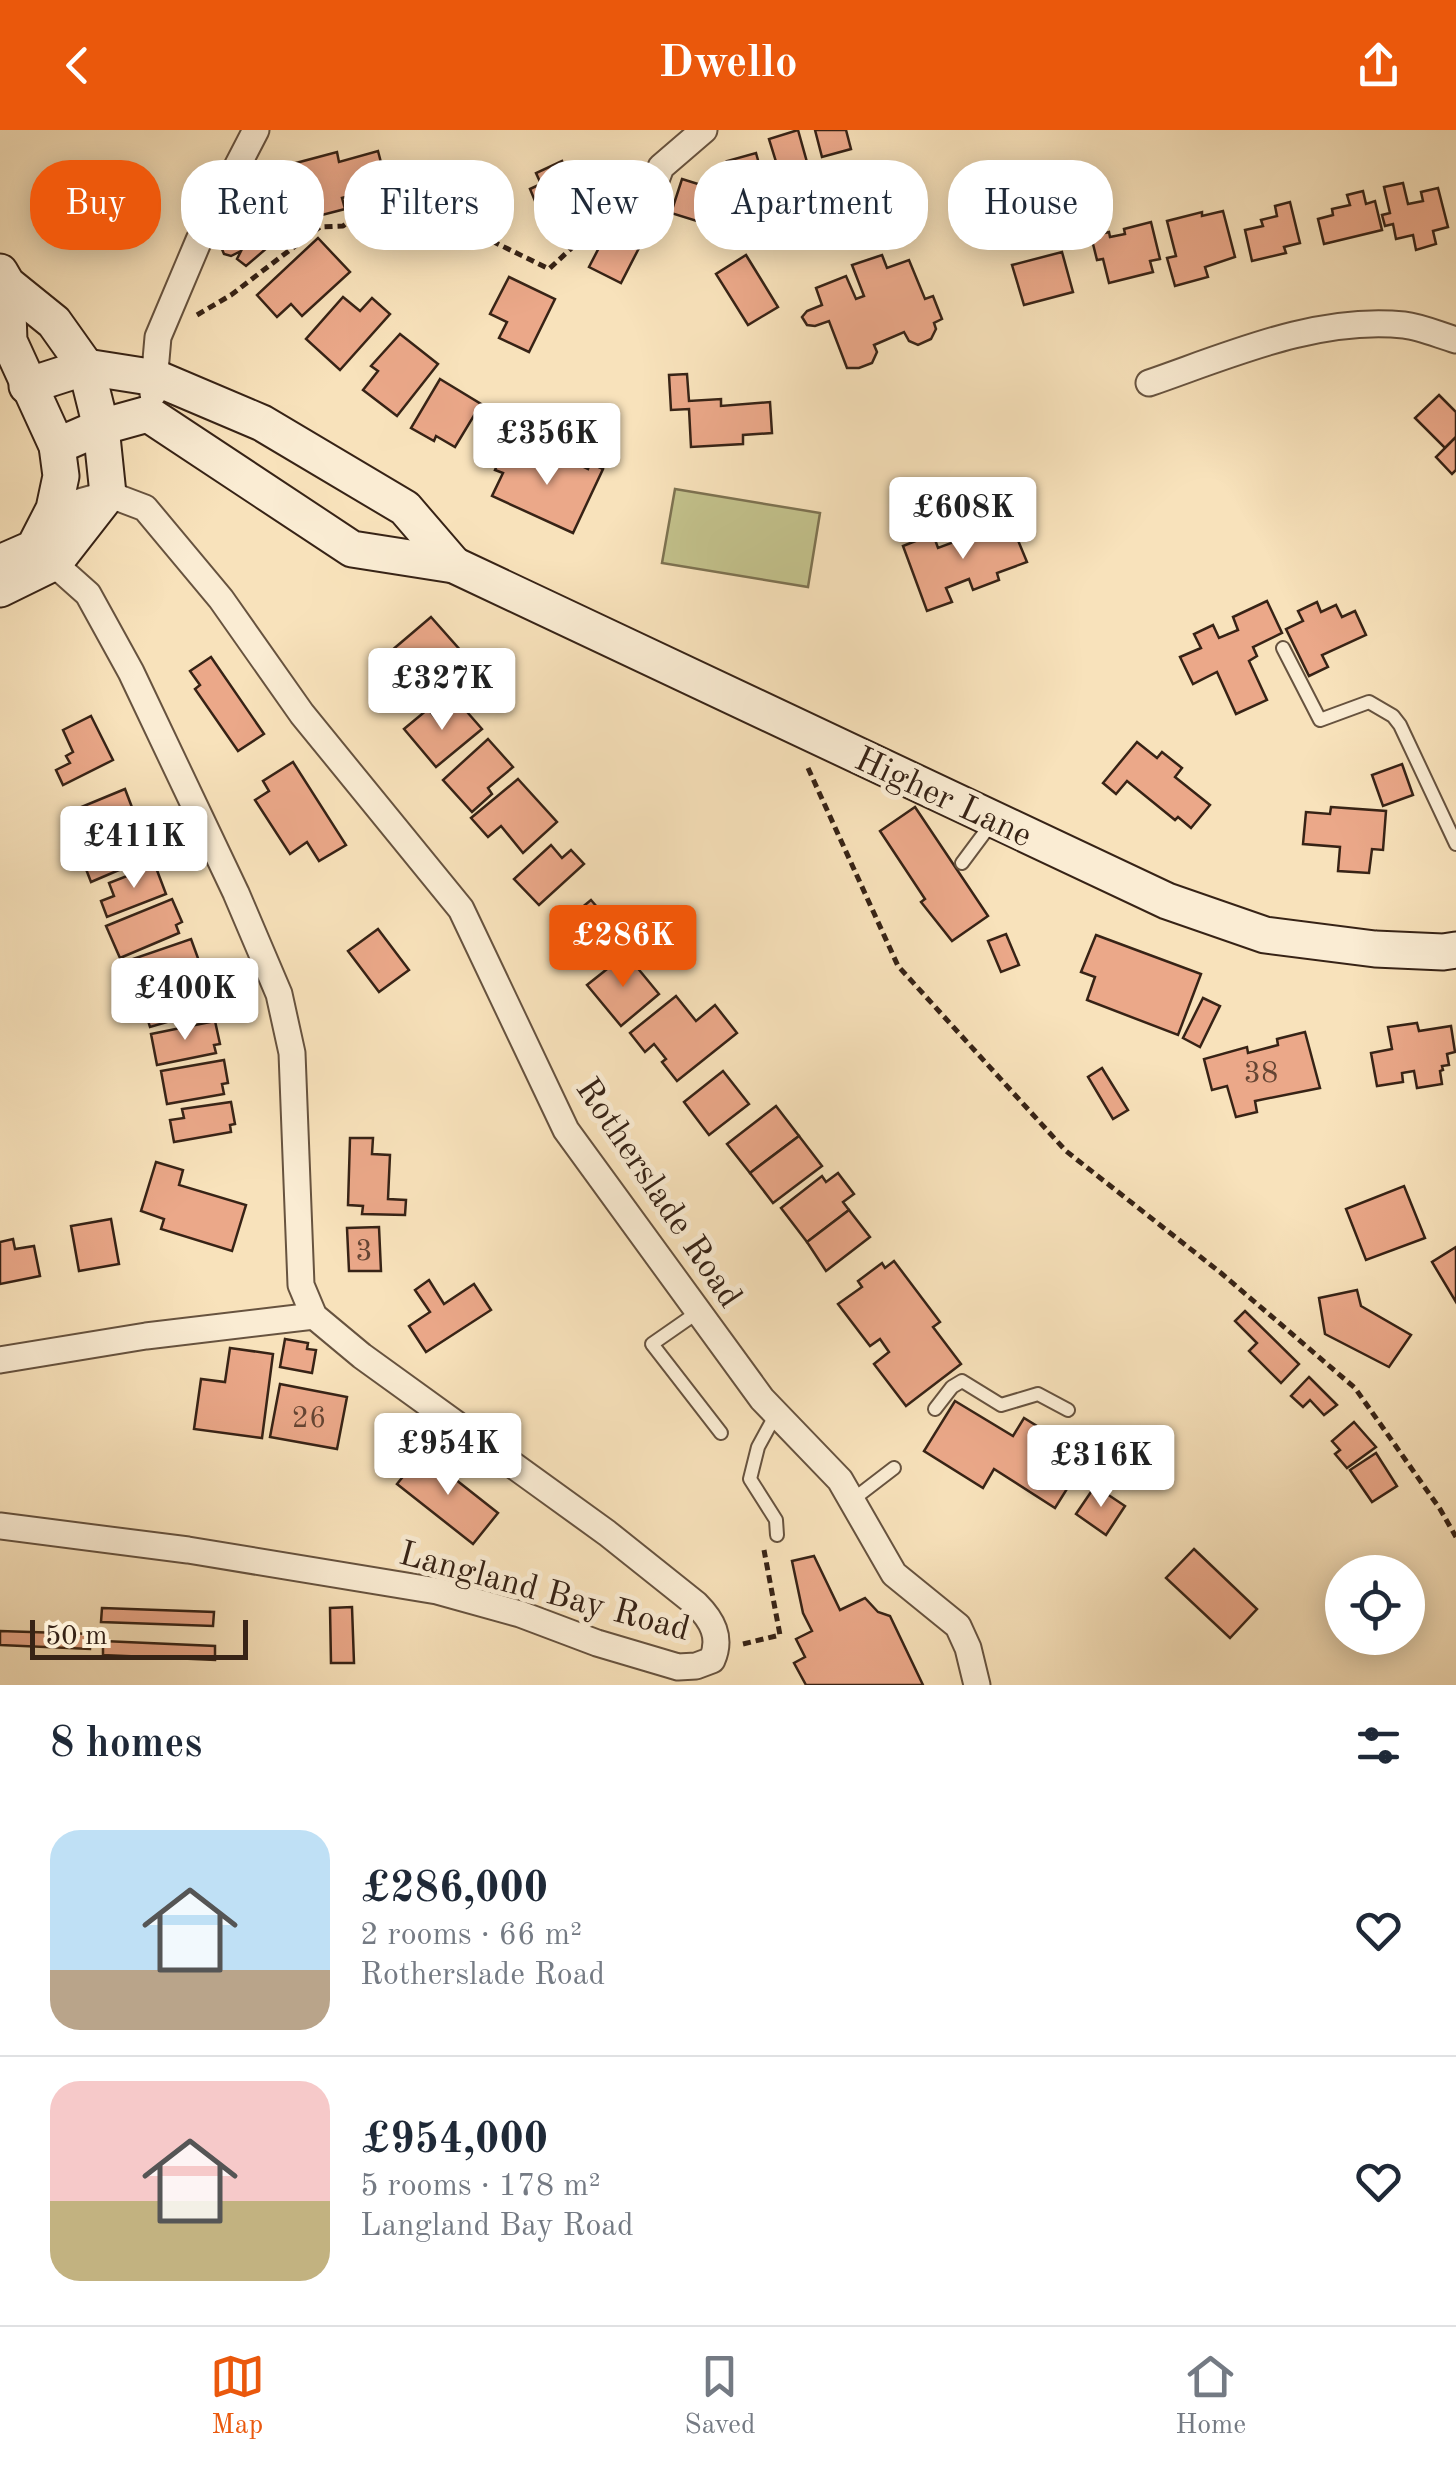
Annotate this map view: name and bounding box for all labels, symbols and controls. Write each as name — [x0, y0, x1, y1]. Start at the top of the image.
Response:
icon: back — [50, 38, 105, 93]
icon: share — [1351, 38, 1406, 93]
text: Dwello — [658, 42, 798, 87]
chip: Buy — [30, 160, 161, 250]
chip: Rent — [181, 160, 324, 250]
chip: Filters — [344, 160, 514, 250]
chip: New — [534, 160, 674, 250]
chip: Apartment — [694, 160, 928, 250]
chip: House — [948, 160, 1113, 250]
pin: £356K — [477, 403, 617, 488]
text: £356K — [495, 419, 599, 451]
pin: £608K — [893, 477, 1033, 562]
text: £608K — [911, 493, 1015, 525]
pin: £327K — [372, 648, 512, 733]
text: £327K — [390, 664, 494, 696]
street label: Higher Lane — [849, 742, 1037, 854]
pin: £411K — [64, 806, 204, 891]
text: £411K — [82, 822, 186, 854]
pin: £286K — [553, 905, 693, 990]
text: £286K — [571, 921, 675, 953]
pin: £400K — [115, 958, 255, 1043]
text: £400K — [133, 974, 237, 1006]
house number: 38 — [1244, 1059, 1278, 1089]
street label: Rotherslade Road — [568, 1072, 747, 1314]
house number: 3 — [355, 1237, 373, 1267]
house number: 26 — [292, 1404, 326, 1434]
pin: £954K — [378, 1413, 518, 1498]
pin: £316K — [1031, 1425, 1171, 1510]
text: £954K — [396, 1429, 500, 1461]
text: £316K — [1049, 1441, 1153, 1473]
street label: Langland Bay Road — [395, 1537, 694, 1648]
map controls — [1325, 1555, 1425, 1655]
button: locate — [1325, 1555, 1425, 1655]
scale bar — [30, 1615, 248, 1660]
text: 50 m — [45, 1623, 108, 1651]
icon: filters — [1351, 1718, 1406, 1773]
text: 8 homes — [50, 1724, 202, 1766]
text: £286,000 — [360, 1869, 548, 1911]
icon: home — [130, 1870, 250, 1990]
icon: heart — [1351, 1903, 1406, 1958]
text: 2 rooms · 66 m² — [360, 1920, 582, 1952]
text: Rotherslade Road — [360, 1960, 605, 1992]
text: £954,000 — [360, 2120, 548, 2162]
icon: home — [130, 2121, 250, 2241]
icon: heart — [1351, 2154, 1406, 2209]
text: 5 rooms · 178 m² — [360, 2171, 601, 2203]
text: Langland Bay Road — [360, 2211, 634, 2243]
tab: Map — [210, 2349, 265, 2444]
tab: Saved — [684, 2349, 756, 2444]
tab: Home — [1175, 2349, 1246, 2444]

